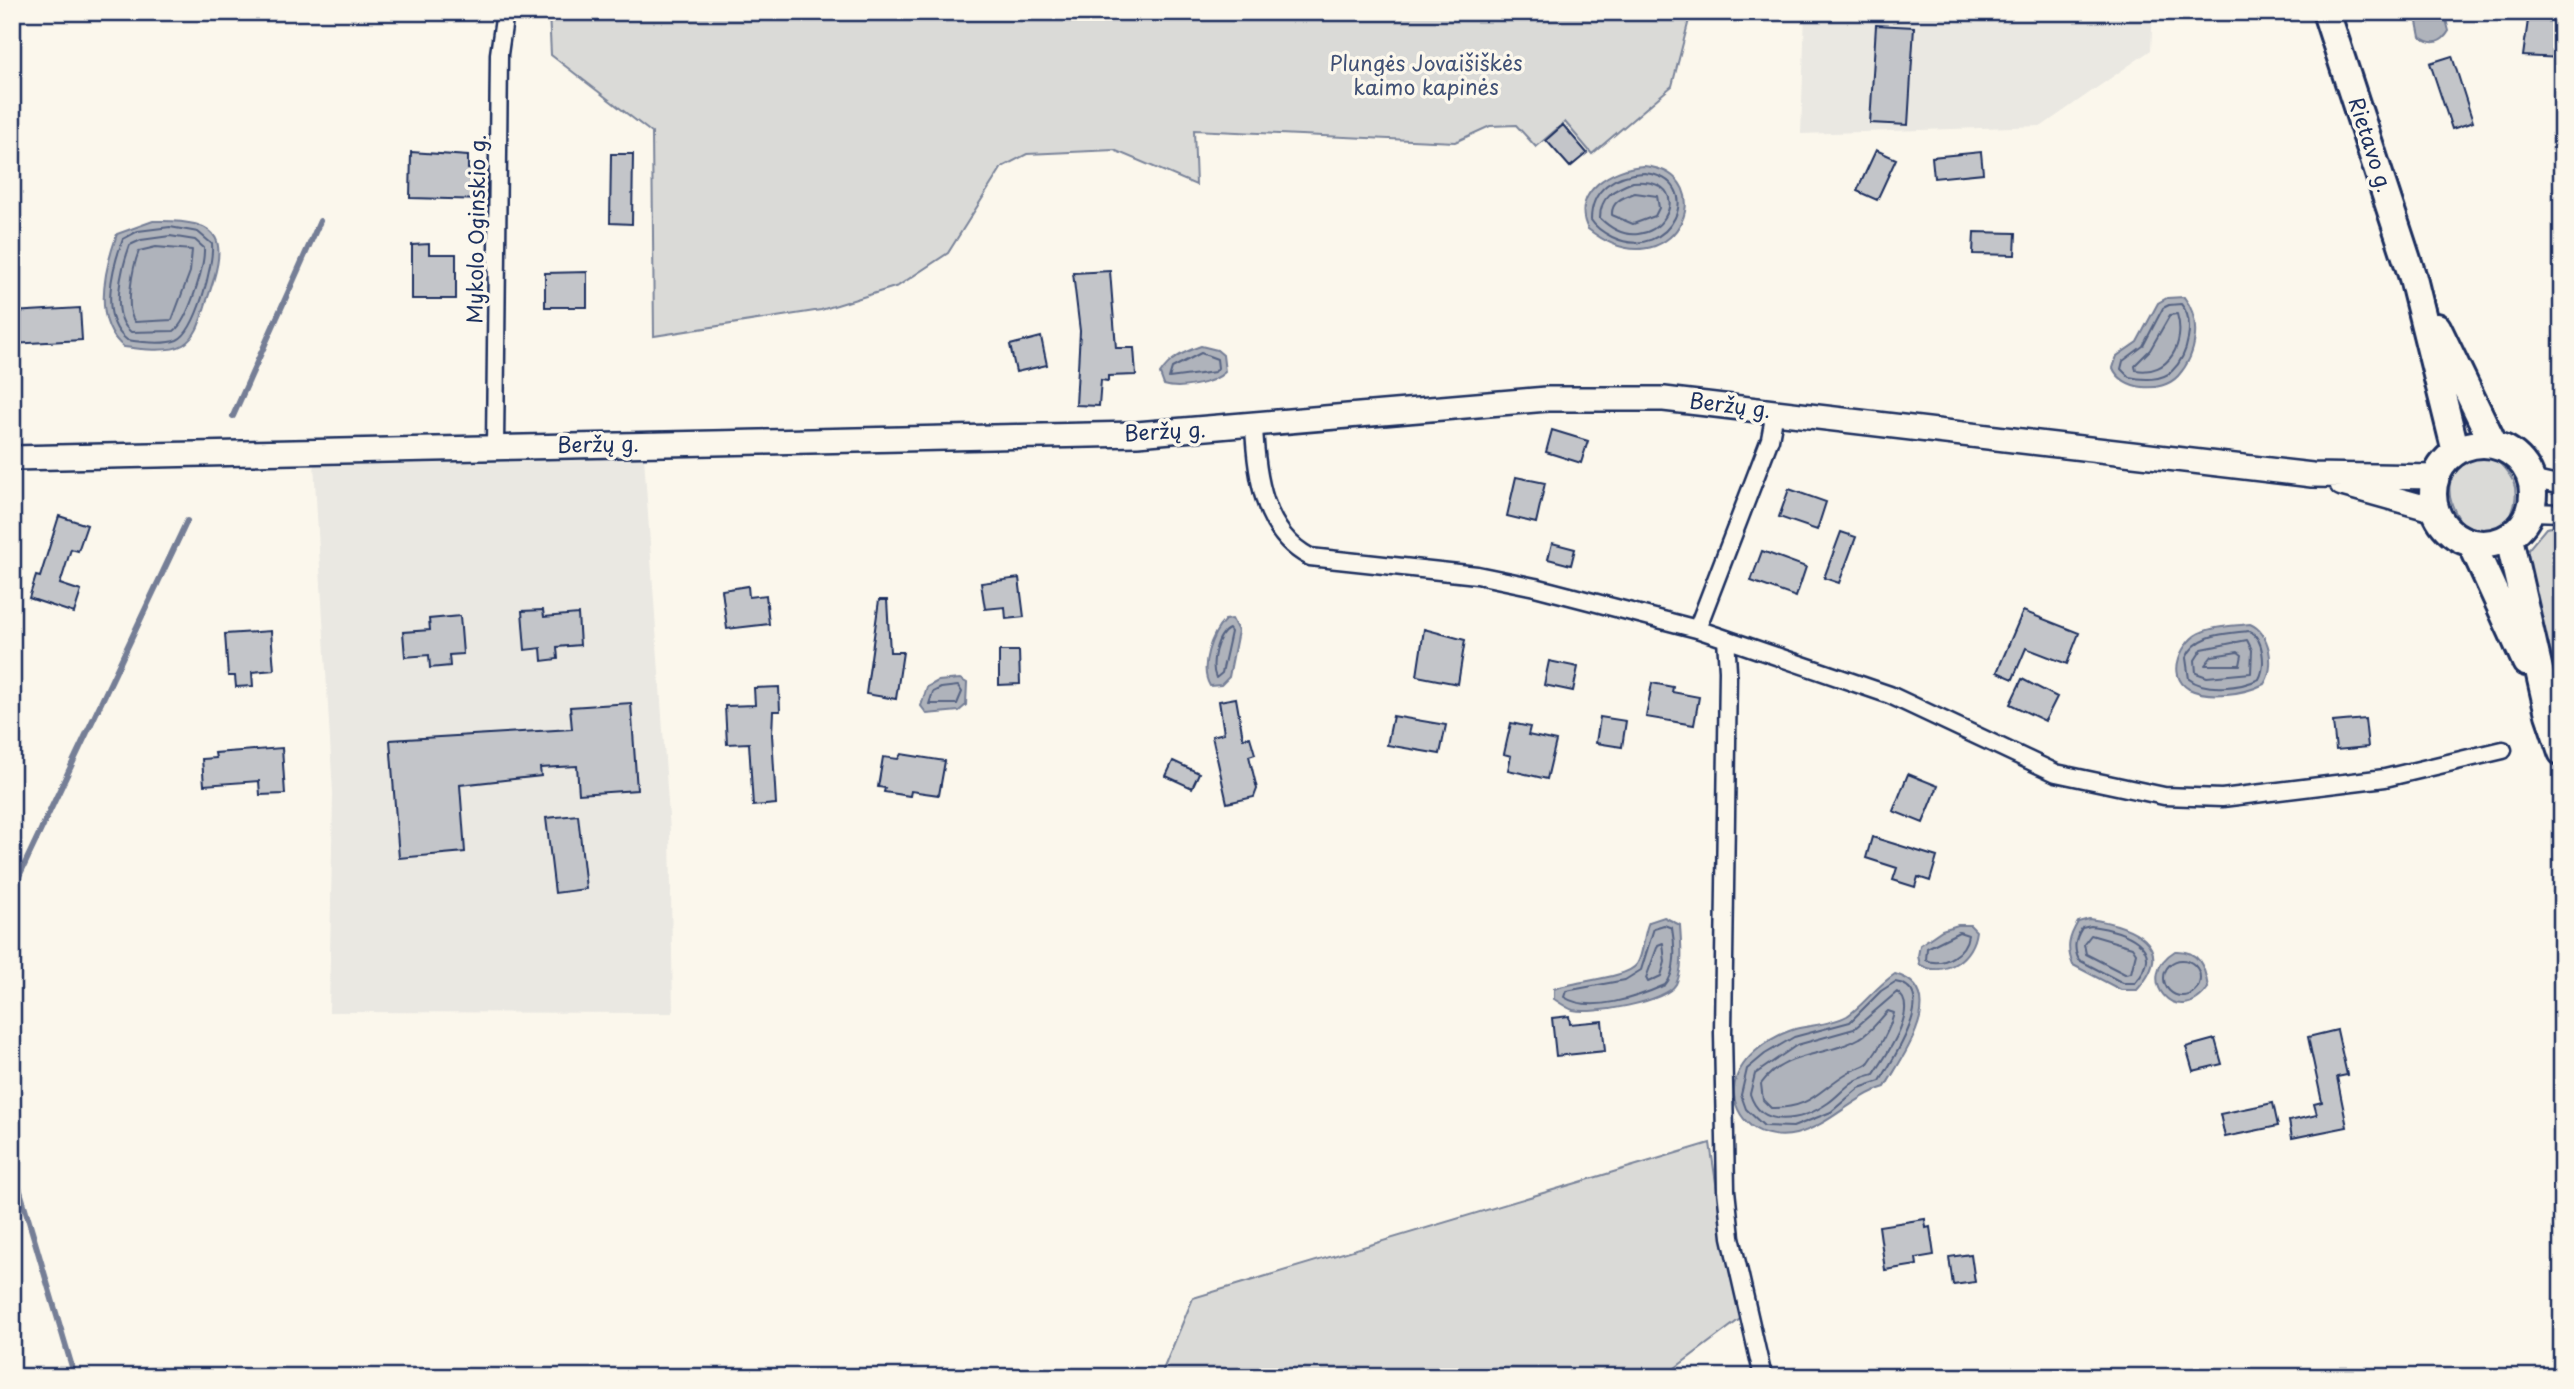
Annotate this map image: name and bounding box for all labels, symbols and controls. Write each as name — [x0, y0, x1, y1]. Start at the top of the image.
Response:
park label: Plungės Jovaišiškės kaimo kapinės — [1329, 46, 1523, 102]
street label: Rietavo g. — [2341, 93, 2402, 196]
street label: Mykolo Oginskio g. — [457, 134, 493, 324]
street label: Beržų g. — [1688, 383, 1773, 425]
street label: Beržų g. — [1123, 412, 1207, 448]
street label: Beržų g. — [557, 426, 639, 460]

